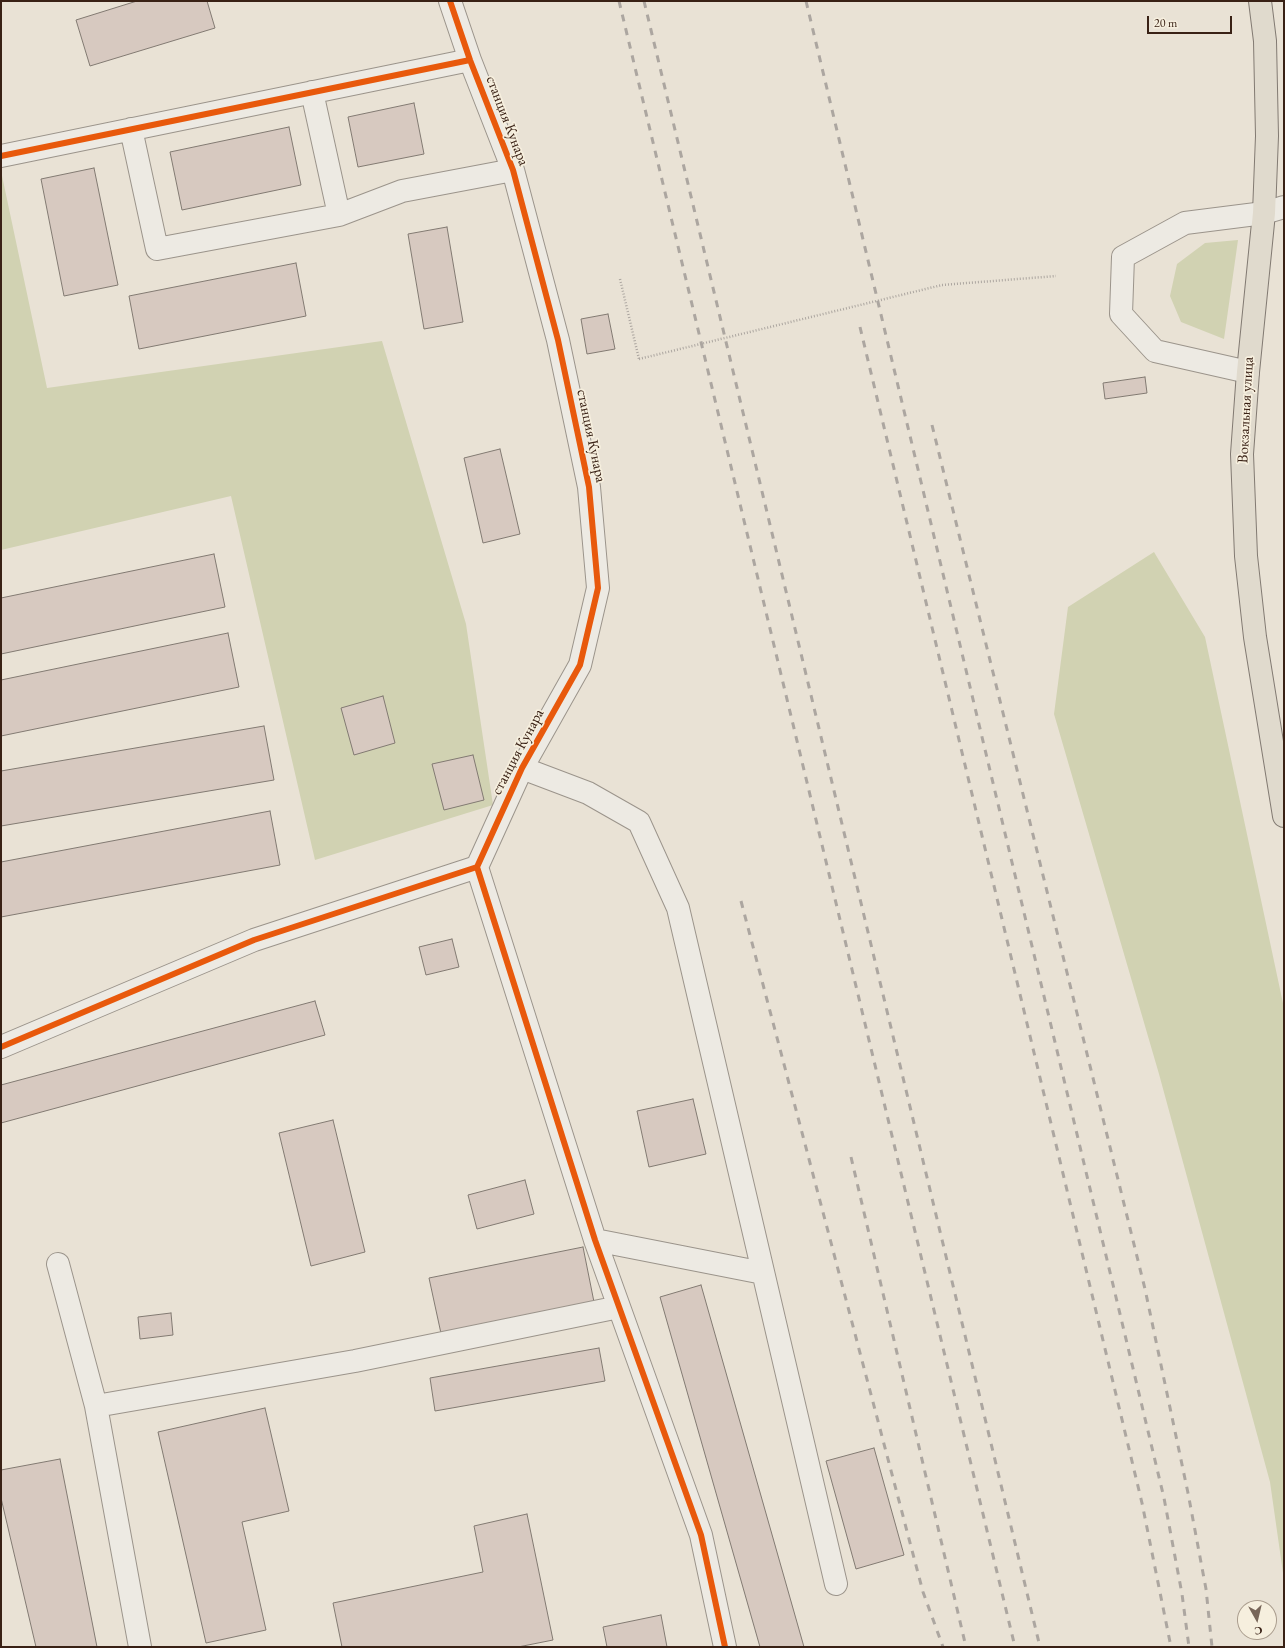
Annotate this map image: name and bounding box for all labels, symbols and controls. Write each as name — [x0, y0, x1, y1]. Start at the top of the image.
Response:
scale bar — [1149, 8, 1234, 34]
text: 20 m — [1154, 15, 1177, 31]
street label: станция Кунара — [482, 74, 532, 168]
street label: Вокзальная улица — [1234, 356, 1258, 464]
street label: станция Кунара — [572, 388, 610, 484]
street label: станция Кунара — [488, 706, 548, 798]
north arrow — [1237, 1600, 1277, 1640]
text: С — [1254, 1623, 1263, 1638]

